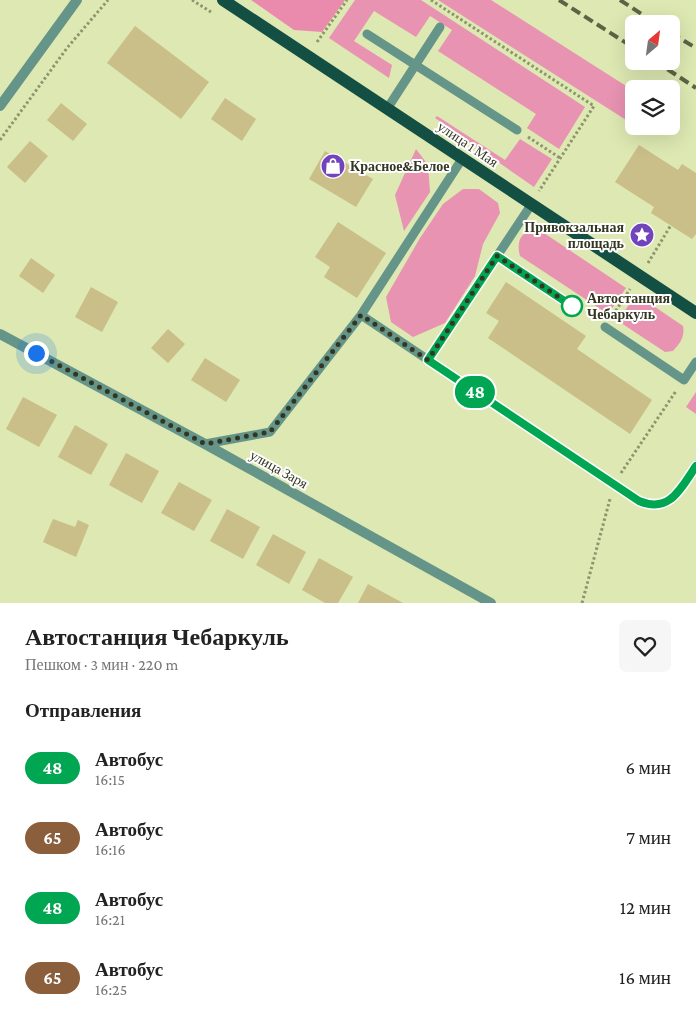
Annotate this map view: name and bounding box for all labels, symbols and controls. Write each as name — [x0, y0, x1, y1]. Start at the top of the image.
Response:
north arrow — [625, 15, 680, 70]
map controls — [625, 15, 680, 135]
button: layers — [625, 80, 680, 135]
street label: улица 1 Мая — [435, 118, 502, 170]
shop icon: Красное&Белое — [320, 153, 346, 179]
place label: Красное&Белое — [350, 158, 450, 174]
place label: Привокзальная площадь — [524, 219, 625, 251]
place icon: Привокзальная площадь — [629, 222, 655, 248]
place label: Автостанция Чебаркуль — [587, 290, 670, 322]
marker: Автостанция Чебаркуль — [561, 295, 583, 317]
your location — [24, 341, 49, 366]
line badge: 48 — [452, 376, 498, 408]
text: 48 — [465, 382, 485, 402]
street label: улица Заря — [247, 447, 311, 492]
button: heart — [619, 620, 671, 672]
text: Автостанция Чебаркуль — [25, 623, 289, 650]
text: Пешком · 3 мин · 220 m — [25, 656, 178, 673]
text: Отправления — [25, 700, 141, 721]
text: Автобус — [95, 749, 163, 770]
text: 6 мин — [625, 757, 671, 778]
text: 48 — [42, 758, 63, 778]
text: 16:15 — [95, 771, 125, 788]
text: Автобус — [95, 819, 163, 840]
text: 7 мин — [626, 827, 671, 848]
text: 65 — [43, 828, 62, 848]
text: 16:16 — [95, 841, 126, 858]
text: Автобус — [95, 889, 163, 910]
text: 12 мин — [620, 897, 671, 918]
text: 48 — [42, 898, 63, 918]
text: 16:21 — [95, 911, 125, 928]
text: Автобус — [95, 959, 163, 980]
text: 16 мин — [619, 967, 671, 988]
text: 65 — [43, 968, 62, 988]
text: 16:25 — [95, 981, 127, 998]

